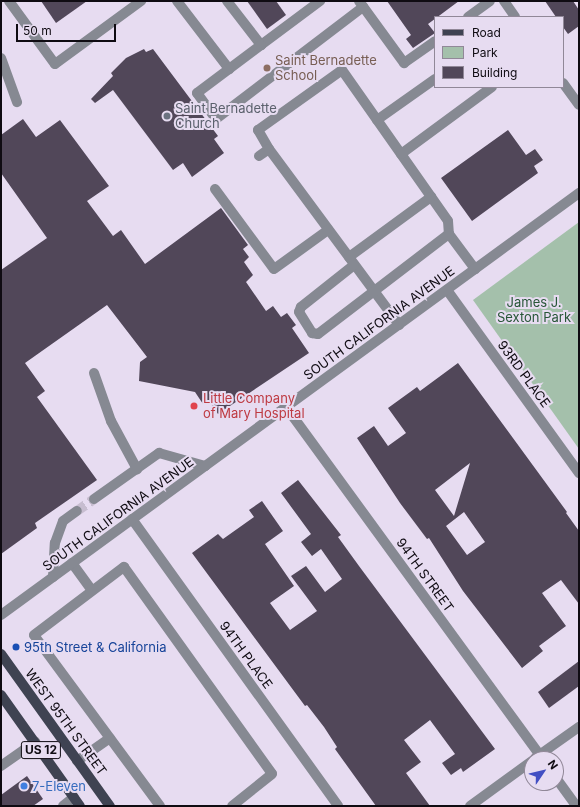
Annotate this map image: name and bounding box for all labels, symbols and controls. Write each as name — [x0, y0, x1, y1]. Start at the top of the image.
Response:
scale bar — [18, 16, 118, 42]
legend — [434, 16, 564, 88]
text: 50 m — [23, 23, 52, 38]
text: Road — [472, 25, 501, 40]
text: Park — [472, 45, 498, 60]
place label: Saint Bernadette School — [275, 53, 377, 84]
marker: Saint Bernadette School — [262, 63, 272, 73]
text: Building — [472, 65, 517, 80]
place label: Saint Bernadette Church — [175, 101, 277, 132]
marker: Saint Bernadette Church — [162, 111, 172, 121]
street label: SOUTH CALIFORNIA AVENUE — [300, 263, 458, 383]
park label: James J. Sexton Park — [497, 295, 571, 326]
street label: 93RD PLACE — [494, 337, 554, 411]
place label: Little Company of Mary Hospital — [203, 391, 305, 422]
marker: Little Company of Mary Hospital — [188, 400, 200, 412]
street label: SOUTH CALIFORNIA AVENUE — [39, 454, 197, 574]
street label: 94TH STREET — [393, 535, 457, 615]
street label: 94TH PLACE — [216, 618, 276, 692]
place label: 95th Street & California — [24, 639, 166, 655]
marker: 95th Street & California — [11, 642, 21, 652]
street label: WEST 95TH STREET — [22, 666, 110, 778]
road number: US 12 — [20, 740, 62, 760]
north arrow — [524, 751, 564, 791]
text: N — [545, 757, 561, 772]
place label: 7-Eleven — [32, 778, 86, 794]
marker: 7-Eleven — [19, 781, 29, 791]

